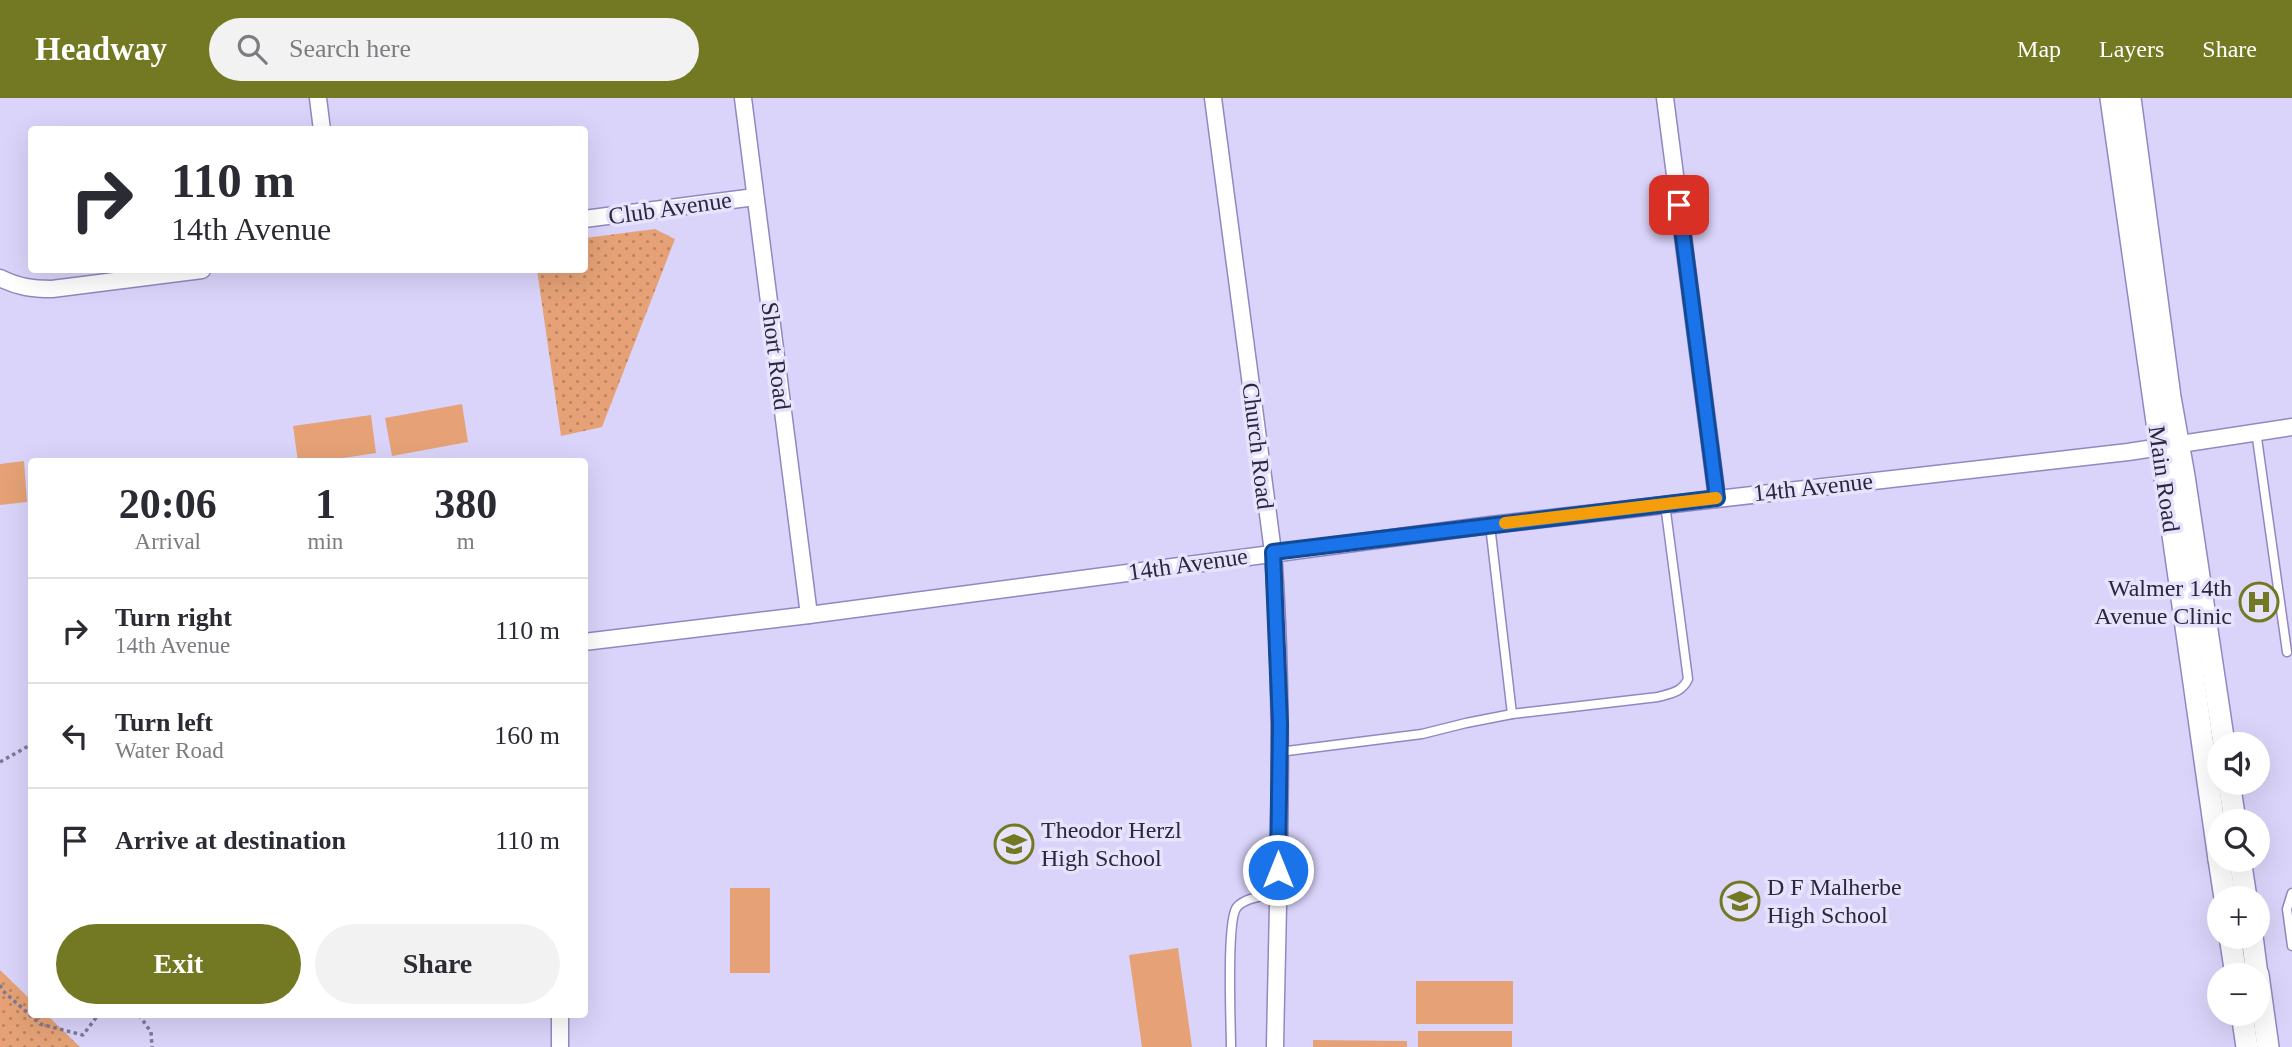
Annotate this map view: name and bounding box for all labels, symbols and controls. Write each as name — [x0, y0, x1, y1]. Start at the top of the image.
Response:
search box — [209, 18, 699, 81]
icon: search — [233, 30, 271, 68]
text: Headway — [35, 31, 167, 67]
text: Search here — [289, 34, 411, 63]
text: Map — [2017, 36, 2061, 62]
text: Layers — [2099, 36, 2164, 62]
text: Share — [2202, 36, 2257, 62]
text: 110 m — [171, 153, 295, 208]
icon: right — [56, 154, 147, 245]
pin — [1649, 175, 1709, 235]
street label: Club Avenue — [607, 186, 733, 230]
icon: arrive — [1660, 186, 1698, 224]
text: 14th Avenue — [171, 211, 331, 247]
street label: Short Road — [756, 300, 796, 412]
street label: Church Road — [1237, 381, 1279, 511]
street label: Main Road — [2144, 424, 2184, 534]
street label: 14th Avenue — [1752, 468, 1874, 506]
text: 20:06 — [119, 481, 217, 527]
text: 1 — [315, 481, 336, 527]
text: 380 — [434, 481, 497, 527]
text: Arrival — [135, 529, 201, 554]
text: min — [308, 529, 343, 554]
text: m — [457, 529, 475, 554]
street label: 14th Avenue — [1127, 543, 1249, 585]
place label: Walmer 14th Avenue Clinic — [2094, 575, 2232, 629]
hospital icon: Walmer 14th Avenue Clinic — [2238, 581, 2280, 623]
text: Turn right — [115, 603, 232, 632]
icon: right — [56, 612, 94, 650]
text: 110 m — [495, 616, 560, 645]
text: 14th Avenue — [115, 633, 230, 658]
text: Turn left — [115, 708, 213, 737]
icon: left — [56, 717, 94, 755]
text: 160 m — [494, 721, 560, 750]
map controls — [2207, 732, 2270, 1026]
button: sound — [2207, 732, 2270, 795]
text: Water Road — [115, 738, 224, 763]
button: search — [2207, 809, 2270, 872]
place label: Theodor Herzl High School — [1041, 817, 1182, 871]
icon: arrive — [56, 822, 94, 860]
school or university icon: Theodor Herzl High School — [993, 823, 1035, 865]
text: Arrive at destination — [115, 826, 346, 855]
text: 110 m — [495, 826, 560, 855]
position arrow — [1241, 833, 1315, 907]
place label: D F Malherbe High School — [1767, 874, 1902, 928]
school or university icon: D F Malherbe High School — [1719, 880, 1761, 922]
button: + — [2207, 886, 2270, 949]
button: Exit — [56, 924, 301, 1004]
button: Share — [315, 924, 560, 1004]
button: − — [2207, 963, 2270, 1026]

